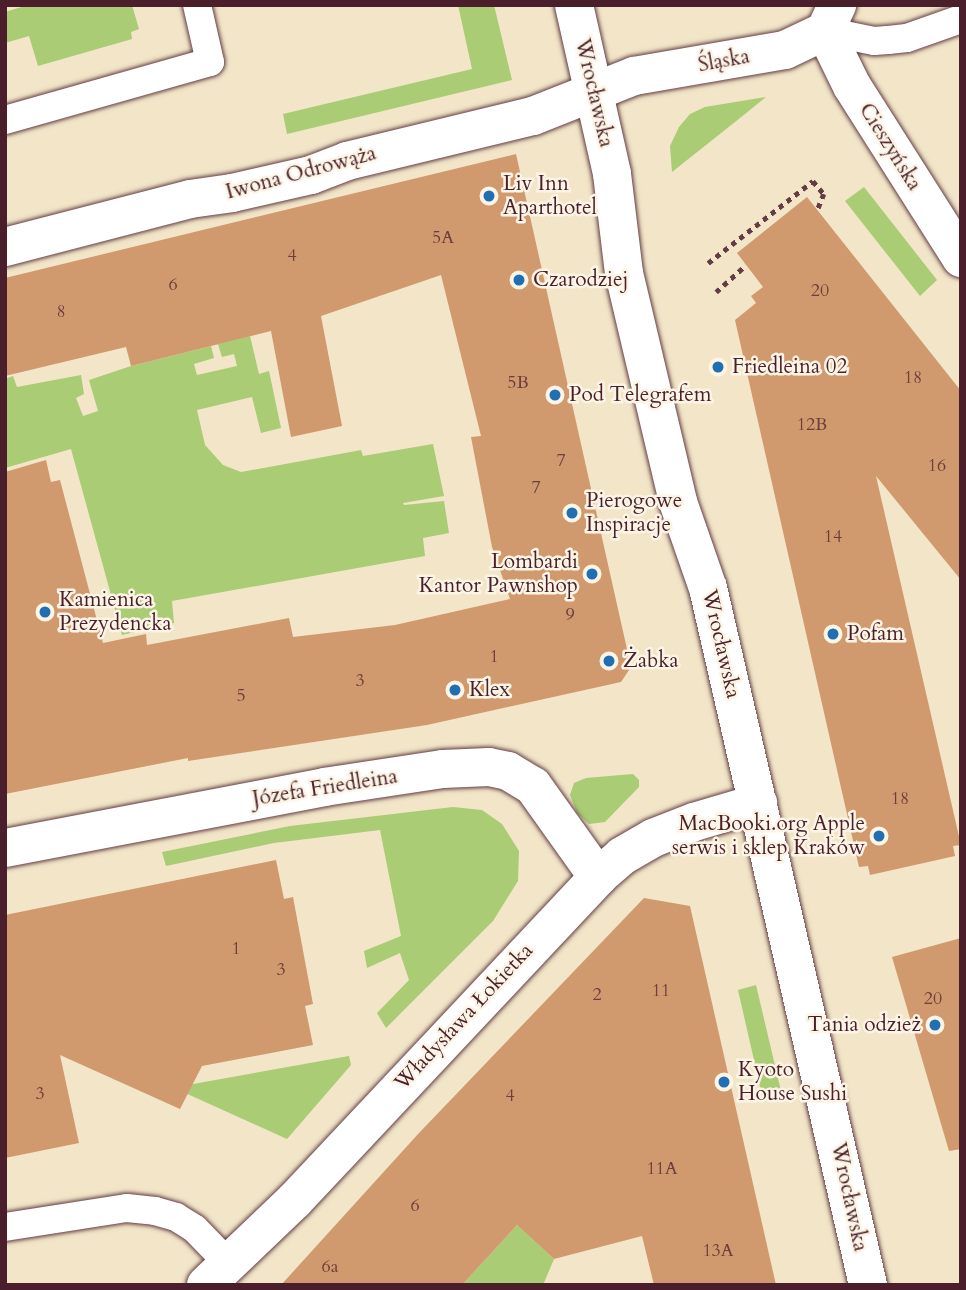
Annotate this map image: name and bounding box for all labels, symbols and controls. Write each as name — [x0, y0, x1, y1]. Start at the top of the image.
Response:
street label: Wrocławska — [569, 36, 619, 150]
street label: Śląska — [696, 44, 752, 78]
street label: Cieszyńska — [853, 99, 927, 195]
street label: Iwona Odrowąża — [223, 141, 379, 205]
place label: Liv Inn Aparthotel — [503, 171, 597, 221]
marker: Liv Inn Aparthotel — [481, 188, 497, 204]
house number: 5A — [432, 227, 454, 249]
house number: 4 — [287, 245, 297, 267]
place label: Czarodziej — [533, 267, 628, 293]
marker: Czarodziej — [511, 272, 527, 288]
house number: 6 — [168, 274, 178, 296]
house number: 20 — [811, 280, 829, 302]
house number: 8 — [56, 301, 66, 323]
place label: Friedleina 02 — [732, 354, 847, 380]
marker: Friedleina 02 — [710, 359, 726, 375]
house number: 18 — [904, 367, 922, 389]
house number: 5B — [507, 372, 529, 394]
place label: Pod Telegrafem — [569, 382, 712, 408]
marker: Pod Telegrafem — [547, 387, 563, 403]
house number: 12B — [797, 414, 827, 436]
house number: 7 — [556, 450, 566, 472]
house number: 16 — [928, 455, 946, 477]
house number: 7 — [531, 477, 541, 499]
place label: Pierogowe Inspiracje — [586, 488, 682, 538]
marker: Pierogowe Inspiracje — [564, 505, 580, 521]
house number: 14 — [824, 526, 842, 548]
place label: Lombardi Kantor Pawnshop — [419, 549, 578, 599]
marker: Lombardi Kantor Pawnshop — [584, 566, 600, 582]
place label: Kamienica Prezydencka — [59, 587, 172, 637]
street label: Wrocławska — [696, 587, 746, 701]
marker: Kamienica Prezydencka — [37, 604, 53, 620]
house number: 9 — [565, 604, 575, 626]
place label: Pofam — [847, 621, 904, 647]
marker: Pofam — [825, 626, 841, 642]
house number: 1 — [489, 646, 499, 668]
place label: Żabka — [623, 648, 679, 674]
marker: Żabka — [601, 653, 617, 669]
house number: 3 — [355, 670, 365, 692]
place label: Klex — [469, 677, 510, 703]
marker: Klex — [447, 682, 463, 698]
house number: 5 — [236, 685, 246, 707]
street label: Józefa Friedleina — [251, 764, 399, 812]
house number: 18 — [891, 788, 909, 810]
place label: MacBooki.org Apple serwis i sklep Kraków — [672, 811, 865, 861]
marker: MacBooki.org Apple serwis i sklep Kraków — [871, 828, 887, 844]
house number: 1 — [231, 938, 241, 960]
street label: Władysława Łokietka — [389, 938, 539, 1096]
house number: 3 — [276, 959, 286, 981]
house number: 11 — [652, 980, 670, 1002]
house number: 2 — [592, 984, 602, 1006]
house number: 20 — [924, 988, 942, 1010]
place label: Tania odzież — [807, 1012, 921, 1038]
marker: Tania odzież — [927, 1017, 943, 1033]
place label: Kyoto House Sushi — [738, 1057, 847, 1107]
marker: Kyoto House Sushi — [716, 1074, 732, 1090]
house number: 3 — [35, 1083, 45, 1105]
house number: 4 — [505, 1085, 515, 1107]
street label: Wrocławska — [825, 1140, 873, 1254]
house number: 11A — [646, 1158, 678, 1180]
house number: 6 — [410, 1195, 420, 1217]
house number: 13A — [702, 1240, 734, 1262]
house number: 6a — [322, 1256, 338, 1278]

